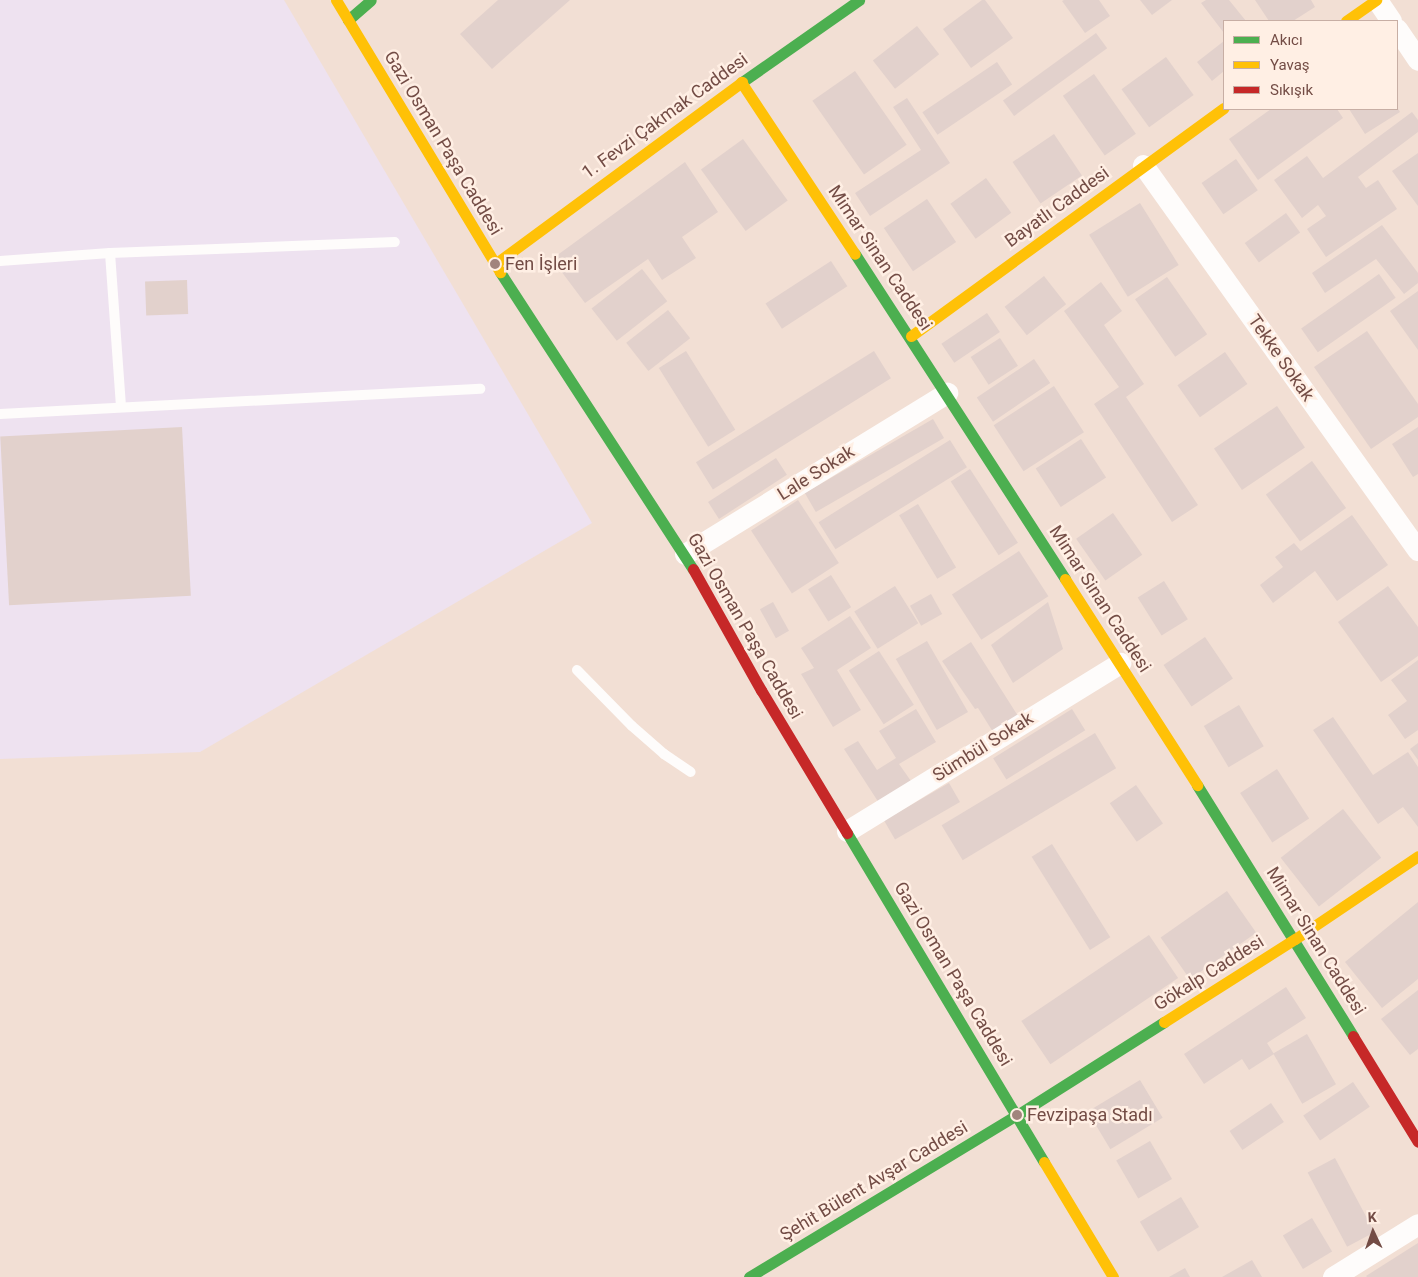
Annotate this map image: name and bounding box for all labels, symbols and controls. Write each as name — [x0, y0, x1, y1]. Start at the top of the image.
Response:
legend — [1223, 20, 1398, 110]
text: Akıcı — [1270, 31, 1303, 49]
street label: Gazi Osman Paşa Caddesi — [379, 47, 507, 239]
street label: 1. Fevzi Çakmak Caddesi — [578, 49, 752, 183]
text: Yavaş — [1270, 56, 1310, 74]
text: Sıkışık — [1270, 81, 1313, 99]
street label: Bayatlı Caddesi — [1001, 162, 1113, 252]
street label: Mimar Sinan Caddesi — [823, 181, 937, 335]
place label: Fen İşleri — [505, 253, 577, 275]
marker: Fen İşleri — [489, 258, 501, 270]
street label: Tekke Sokak — [1243, 311, 1319, 405]
street label: Lale Sokak — [773, 441, 859, 505]
street label: Mimar Sinan Caddesi — [1045, 522, 1155, 676]
street label: Gazi Osman Paşa Caddesi — [683, 529, 807, 723]
street label: Sümbül Sokak — [929, 708, 1037, 786]
street label: Mimar Sinan Caddesi — [1262, 863, 1370, 1019]
street label: Gazi Osman Paşa Caddesi — [889, 878, 1017, 1070]
street label: Gökalp Caddesi — [1150, 931, 1268, 1015]
place label: Fevzipaşa Stadı — [1027, 1104, 1153, 1126]
marker: Fevzipaşa Stadı — [1011, 1109, 1023, 1121]
street label: Şehit Bülent Avşar Caddesi — [776, 1116, 972, 1246]
north arrow — [1348, 1207, 1398, 1257]
text: K — [1367, 1209, 1377, 1225]

